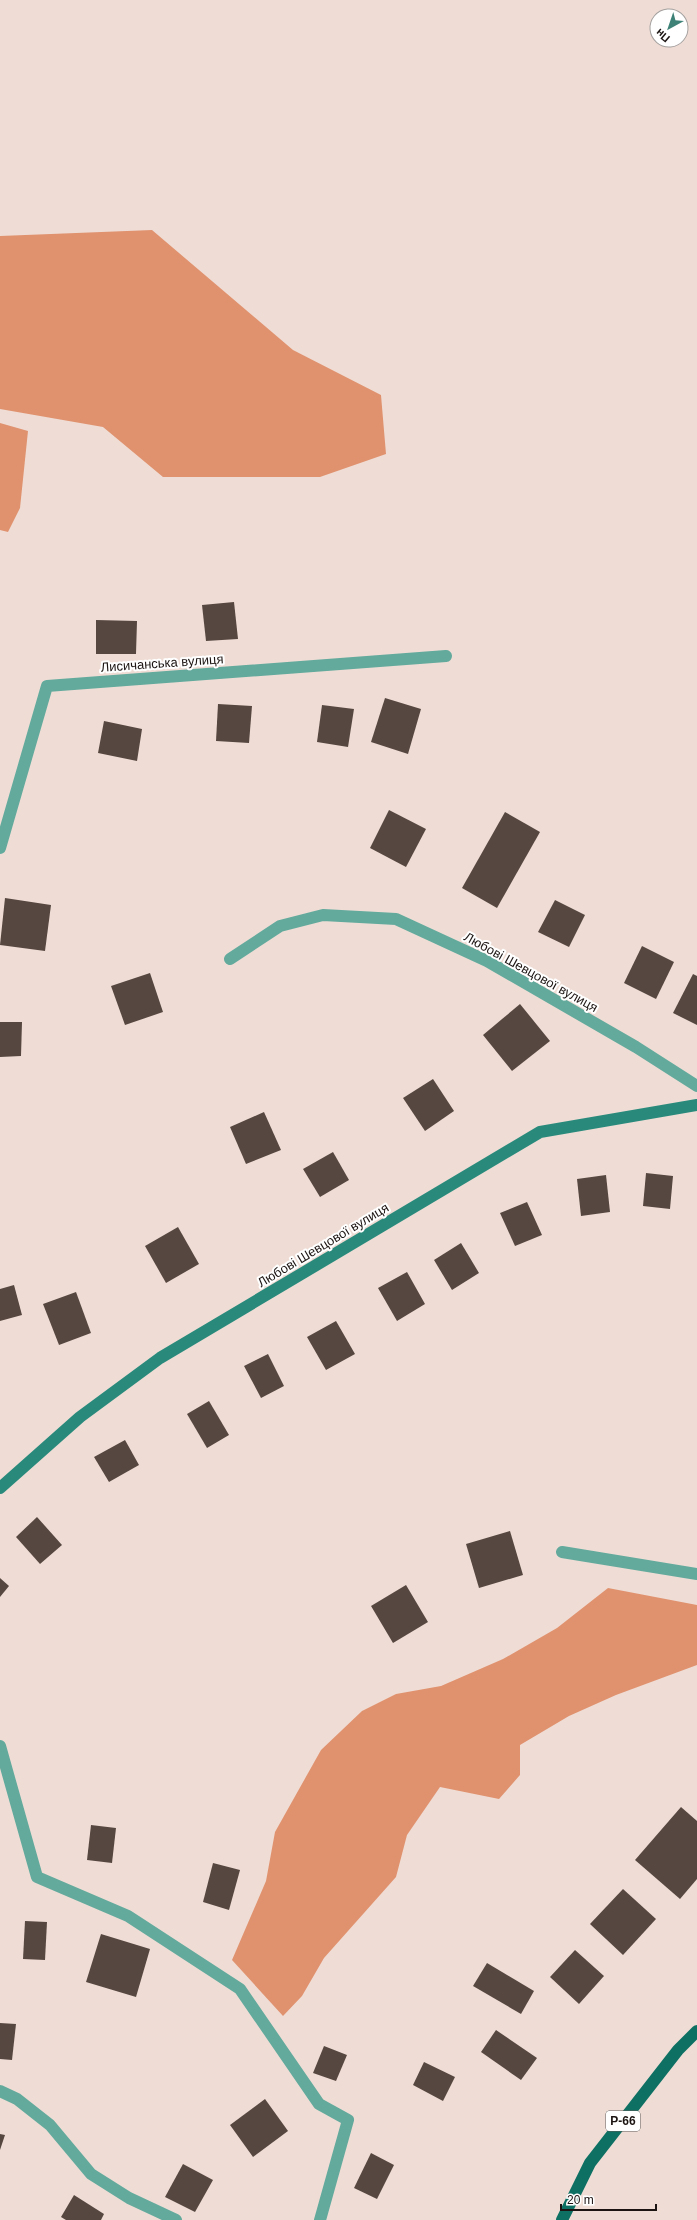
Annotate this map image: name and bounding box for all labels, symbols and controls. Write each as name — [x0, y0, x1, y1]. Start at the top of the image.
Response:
north arrow — [649, 8, 689, 48]
text: Пн — [653, 26, 672, 45]
street label: Лисичанська вулиця — [100, 651, 224, 675]
street label: Любові Шевцової вулиця — [462, 929, 600, 1015]
street label: Любові Шевцової вулиця — [255, 1200, 391, 1290]
road number: Р-66 — [606, 2111, 640, 2131]
scale bar — [561, 2186, 656, 2212]
text: 20 m — [567, 2193, 594, 2207]

